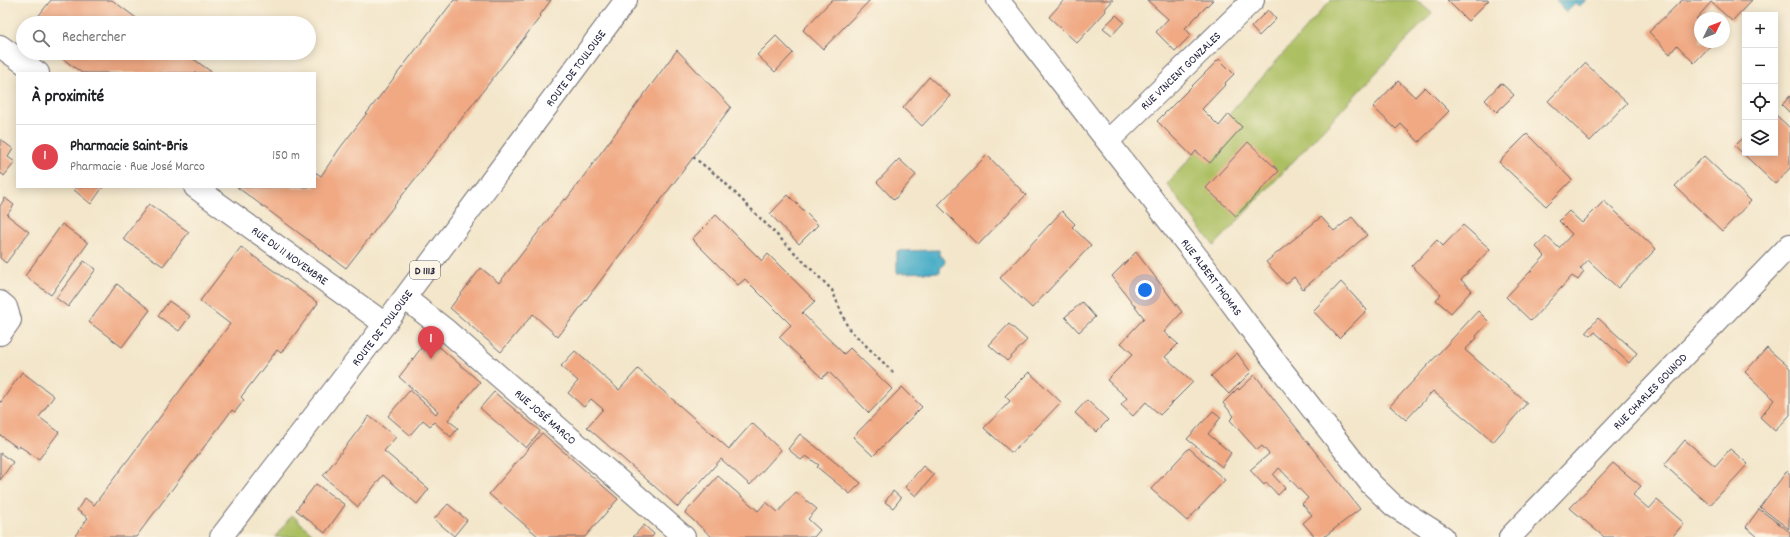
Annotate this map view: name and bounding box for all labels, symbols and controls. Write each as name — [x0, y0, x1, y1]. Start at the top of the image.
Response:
north arrow — [1694, 12, 1730, 48]
map controls — [1742, 12, 1778, 156]
button: + — [1742, 12, 1778, 48]
search box — [16, 16, 316, 60]
street label: ROUTE DE TOULOUSE — [542, 26, 611, 111]
icon: search — [30, 27, 52, 49]
text: Rechercher — [62, 27, 126, 49]
street label: RUE VINCENT GONZALES — [1137, 28, 1226, 115]
button: − — [1742, 48, 1778, 84]
button: locate — [1742, 84, 1778, 120]
text: À proximité — [32, 86, 104, 110]
button: layers — [1742, 120, 1778, 156]
text: Pharmacie Saint-Bris — [70, 136, 188, 158]
text: 1 — [44, 147, 46, 166]
text: 150 m — [272, 147, 300, 166]
text: Pharmacie · Rue José Marco — [70, 158, 205, 177]
street label: RUE DU 11 NOVEMBRE — [247, 223, 331, 290]
street label: RUE ALBERT THOMAS — [1176, 236, 1245, 320]
road number: D 1113 — [410, 261, 440, 279]
your location — [1135, 280, 1155, 300]
street label: ROUTE DE TOULOUSE — [349, 286, 418, 370]
pin: 1 — [418, 326, 444, 359]
street label: RUE CHARLES GOUNOD — [1610, 350, 1692, 434]
street label: RUE JOSÉ MARCO — [510, 386, 579, 450]

